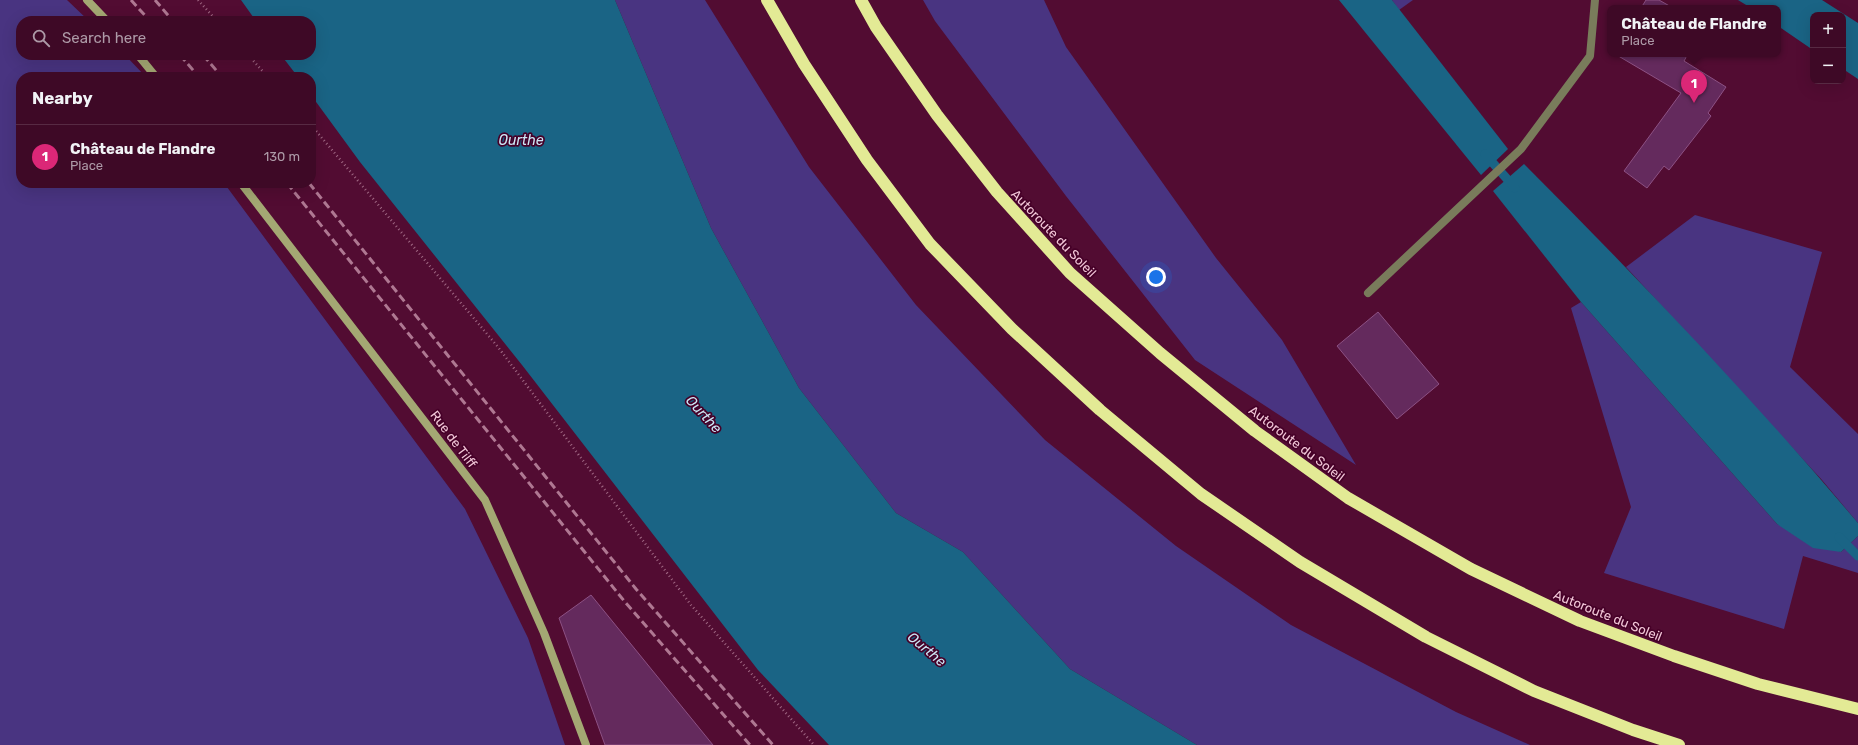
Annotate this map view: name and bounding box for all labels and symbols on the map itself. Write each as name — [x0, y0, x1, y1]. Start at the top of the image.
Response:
pin: 1 — [1681, 70, 1707, 103]
water label: Ourthe — [499, 132, 544, 149]
street label: Autoroute du Soleil — [1008, 187, 1099, 280]
your location — [1146, 267, 1166, 287]
water label: Ourthe — [682, 392, 725, 437]
street label: Autoroute du Soleil — [1246, 403, 1347, 484]
street label: Rue de Tilff — [427, 408, 480, 471]
street label: Autoroute du Soleil — [1551, 587, 1664, 644]
water label: Ourthe — [904, 628, 950, 670]

